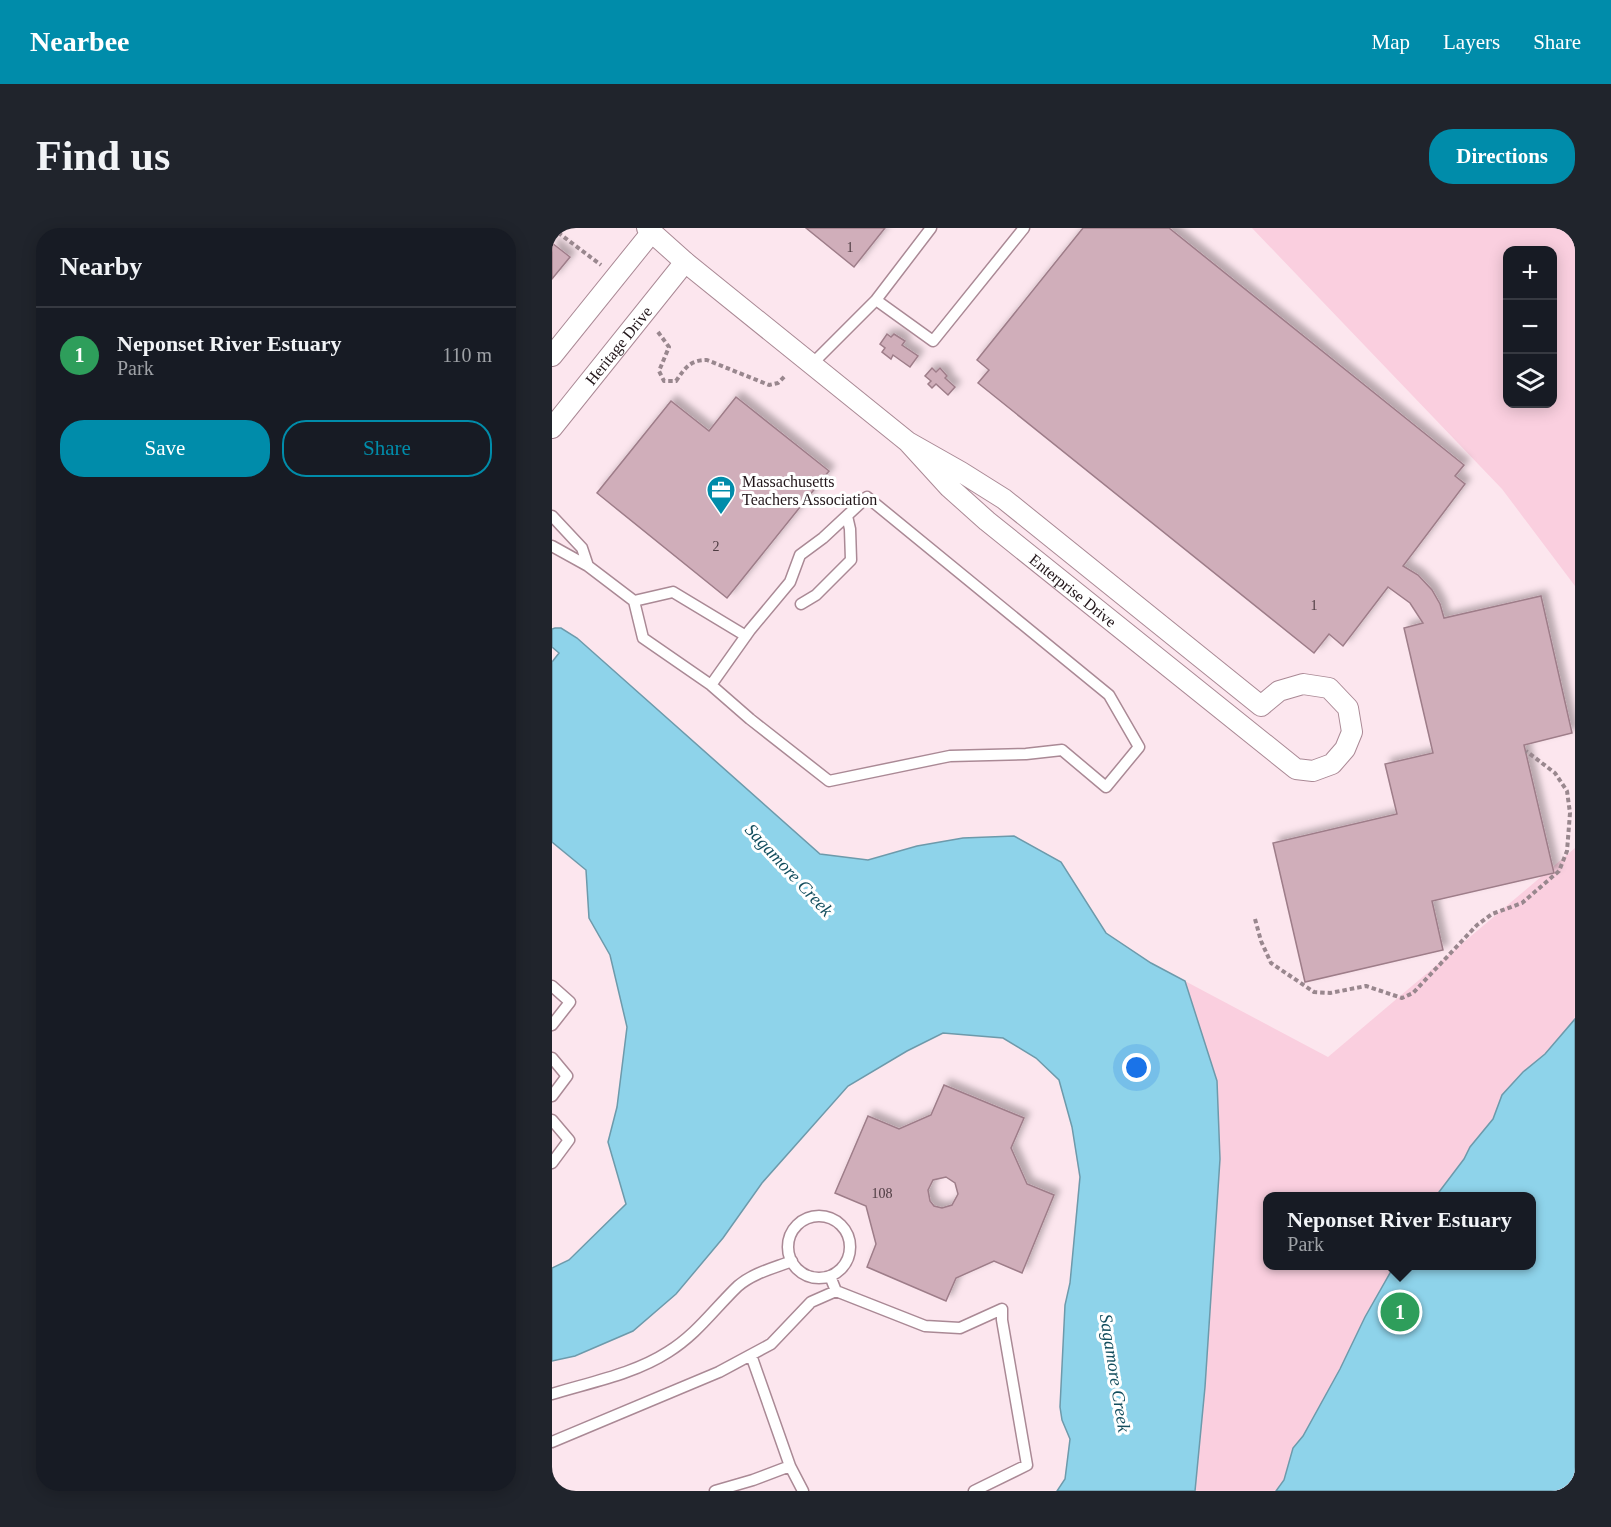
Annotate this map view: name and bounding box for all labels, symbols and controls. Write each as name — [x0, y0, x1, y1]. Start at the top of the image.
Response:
text: Nearbee — [30, 26, 130, 57]
text: Map — [1372, 30, 1410, 54]
text: Layers — [1443, 30, 1500, 54]
text: Share — [1533, 30, 1581, 54]
button: Directions — [1429, 129, 1575, 184]
text: Find us — [36, 133, 170, 179]
house number: 1 — [847, 240, 854, 255]
map controls — [1503, 246, 1557, 408]
button: + — [1503, 246, 1557, 300]
text: Nearby — [60, 252, 142, 281]
button: − — [1503, 300, 1557, 354]
street label: Heritage Drive — [582, 303, 655, 388]
text: Neponset River Estuary — [117, 331, 341, 356]
text: 1 — [75, 344, 85, 366]
text: 110 m — [442, 344, 492, 366]
button: layers — [1503, 354, 1557, 408]
text: Park — [117, 357, 154, 379]
button: Save — [60, 420, 270, 477]
button: Share — [282, 420, 492, 477]
place label: Massachusetts Teachers Association — [742, 473, 877, 508]
office icon: Massachusetts Teachers Association — [705, 474, 737, 516]
house number: 2 — [713, 539, 720, 554]
street label: Enterprise Drive — [1026, 551, 1120, 630]
house number: 1 — [1311, 598, 1318, 613]
water label: Sagamore Creek — [741, 820, 838, 921]
your location — [1122, 1053, 1151, 1082]
house number: 108 — [872, 1186, 893, 1201]
popup — [1263, 1192, 1536, 1270]
text: Neponset River Estuary — [1287, 1207, 1512, 1232]
text: Park — [1287, 1233, 1324, 1255]
pin: 1 — [1380, 1290, 1420, 1334]
water label: Sagamore Creek — [1096, 1313, 1134, 1434]

